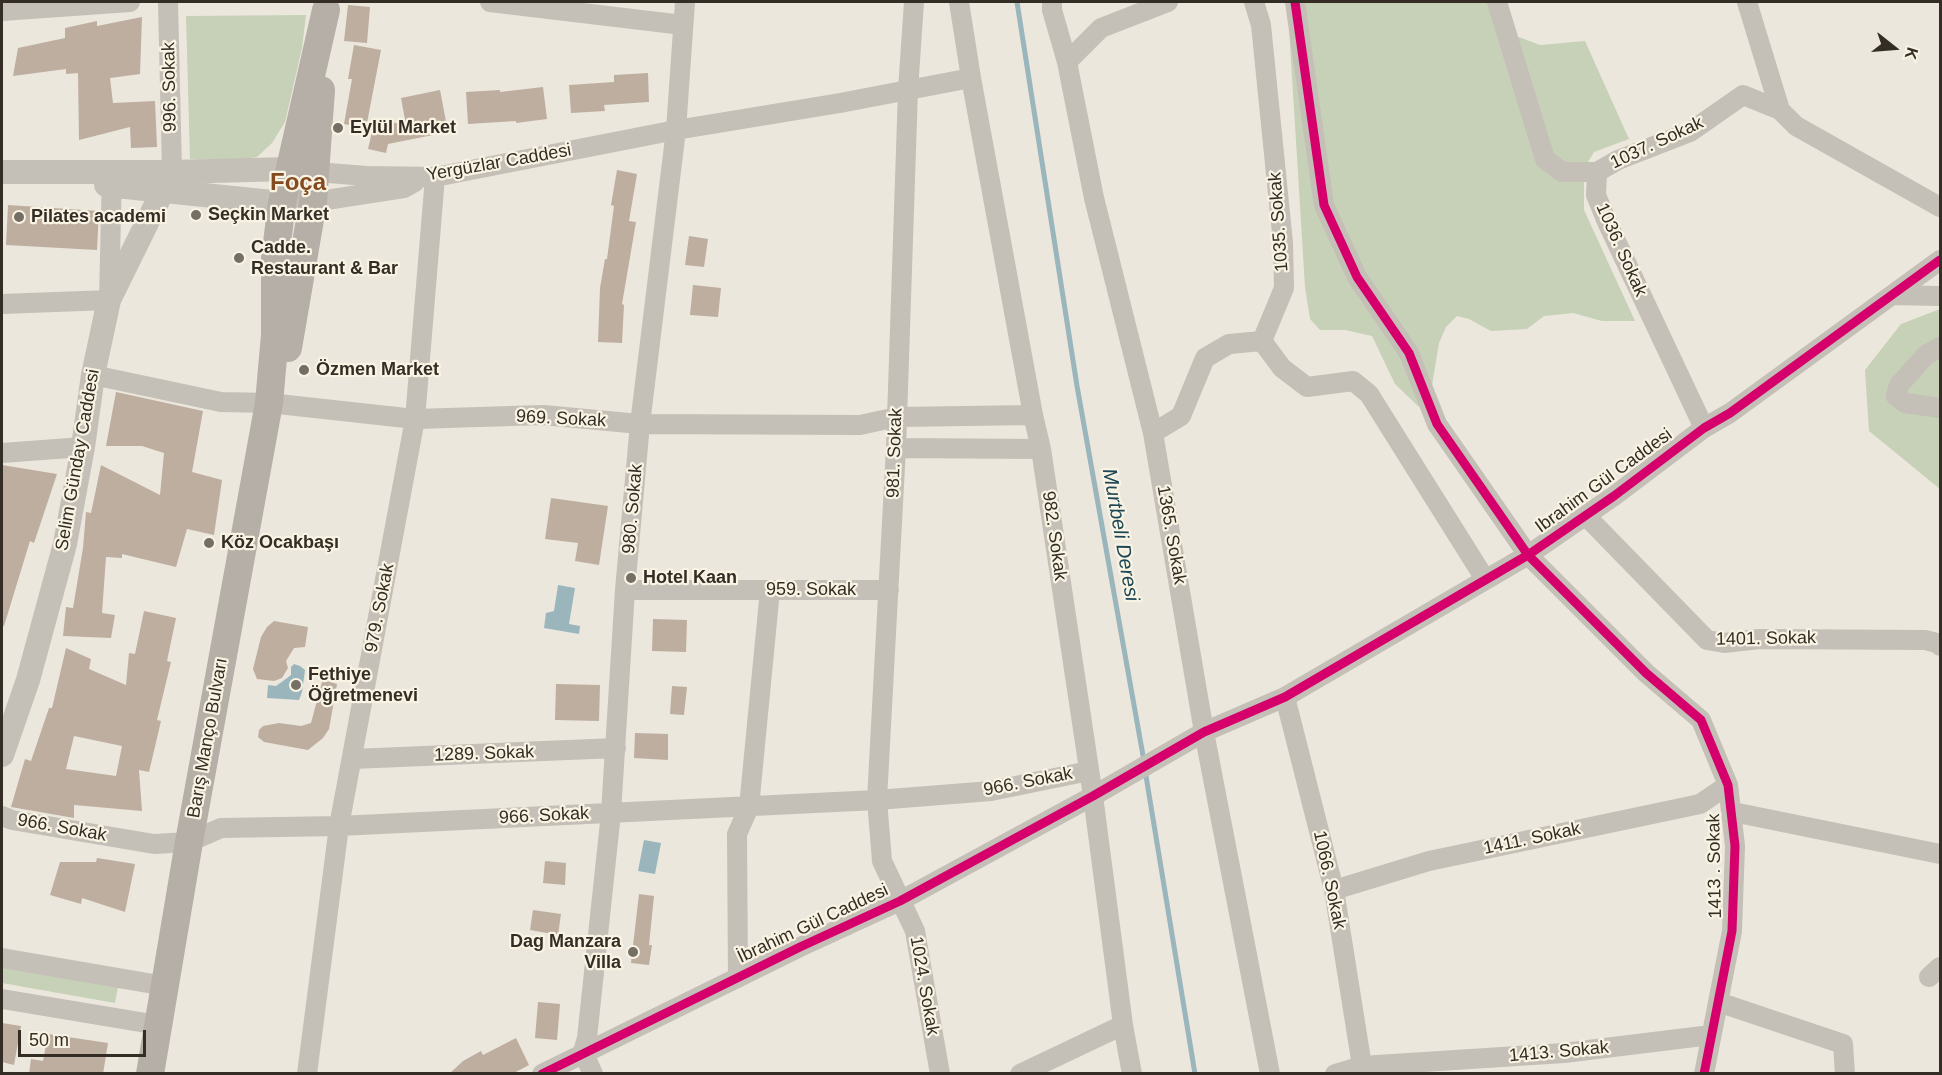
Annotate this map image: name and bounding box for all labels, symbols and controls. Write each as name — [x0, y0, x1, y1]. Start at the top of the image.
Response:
north arrow — [1864, 18, 1924, 78]
street label: 996. Sokak — [158, 42, 182, 132]
text: K — [1902, 45, 1922, 61]
street label: 1037. Sokak — [1607, 112, 1707, 174]
place label: Eylül Market — [350, 117, 456, 139]
marker: Eylül Market — [331, 121, 345, 135]
street label: Yergüzlar Caddesi — [425, 140, 573, 186]
district label: Foça — [270, 169, 326, 197]
street label: 1035. Sokak — [1265, 171, 1293, 273]
street label: 1036. Sokak — [1591, 200, 1651, 300]
place label: Seçkin Market — [208, 204, 329, 226]
place label: Pilates academi — [31, 206, 166, 228]
marker: Seçkin Market — [189, 208, 203, 222]
marker: Pilates academi — [12, 210, 26, 224]
place label: Cadde. Restaurant & Bar — [251, 237, 398, 280]
marker: Cadde. Restaurant & Bar — [232, 251, 246, 265]
place label: Özmen Market — [316, 359, 439, 381]
marker: Özmen Market — [297, 363, 311, 377]
street label: Selim Günday Caddesi — [51, 367, 105, 553]
street label: 969. Sokak — [515, 406, 607, 432]
street label: 981. Sokak — [883, 408, 907, 498]
street label: Ibrahim Gül Caddesi — [1531, 424, 1677, 538]
street label: 980. Sokak — [618, 463, 648, 555]
water label: Murtbeli Deresi — [1097, 467, 1143, 603]
street label: 1365. Sokak — [1152, 484, 1190, 586]
street label: 982. Sokak — [1037, 490, 1071, 582]
place label: Köz Ocakbaşı — [221, 532, 339, 554]
marker: Köz Ocakbaşı — [202, 536, 216, 550]
street label: 979. Sokak — [361, 562, 399, 654]
place label: Hotel Kaan — [643, 567, 737, 589]
marker: Hotel Kaan — [624, 571, 638, 585]
street label: 959. Sokak — [766, 579, 856, 601]
street label: 1401. Sokak — [1716, 627, 1816, 651]
street label: Barış Manço Bulvarı — [183, 656, 233, 820]
place label: Fethiye Öğretmenevi — [308, 664, 418, 706]
marker: Fethiye Öğretmenevi — [289, 678, 303, 692]
street label: 1289. Sokak — [434, 741, 534, 767]
street label: 966. Sokak — [982, 763, 1074, 801]
street label: 966. Sokak — [498, 803, 590, 829]
street label: 966. Sokak — [16, 810, 108, 846]
street label: 1413 . Sokak — [1703, 813, 1727, 919]
street label: 1411. Sokak — [1481, 818, 1583, 860]
street label: 1066. Sokak — [1308, 829, 1350, 931]
street label: İbrahim Gül Caddesi — [734, 880, 892, 968]
place label: Dag Manzara Villa — [510, 931, 621, 974]
street label: 1024. Sokak — [905, 935, 943, 1037]
marker: Dag Manzara Villa — [626, 945, 640, 959]
scale bar — [21, 1018, 148, 1056]
text: 50 m — [29, 1030, 69, 1050]
street label: 1413. Sokak — [1508, 1037, 1610, 1067]

